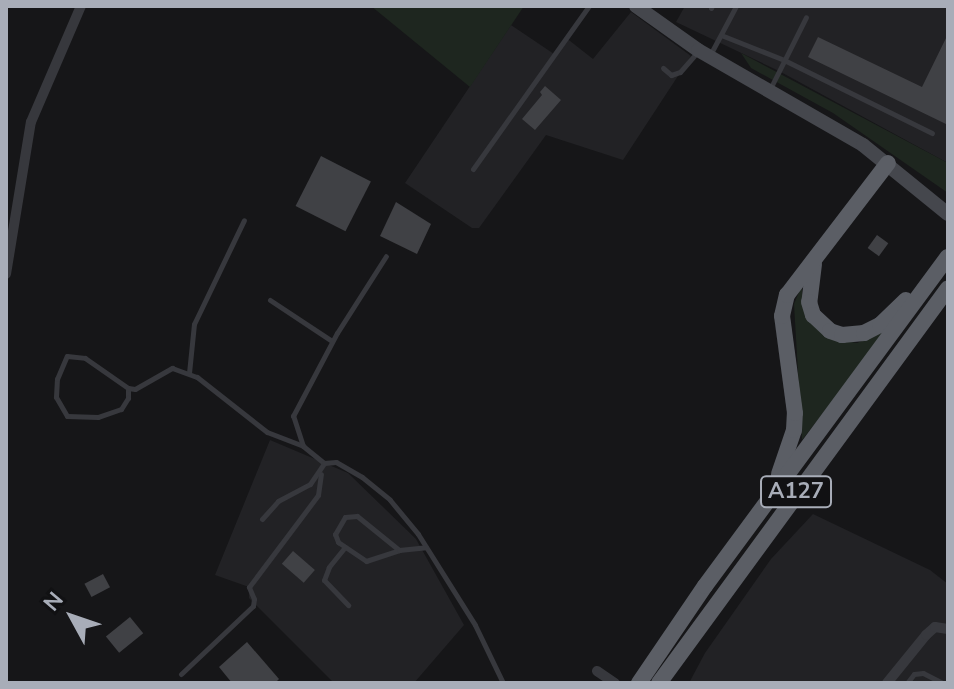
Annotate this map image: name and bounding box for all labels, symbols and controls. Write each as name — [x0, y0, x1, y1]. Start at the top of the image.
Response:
road number: A127 — [760, 474, 832, 510]
north arrow — [32, 577, 112, 657]
text: N — [37, 586, 70, 618]

